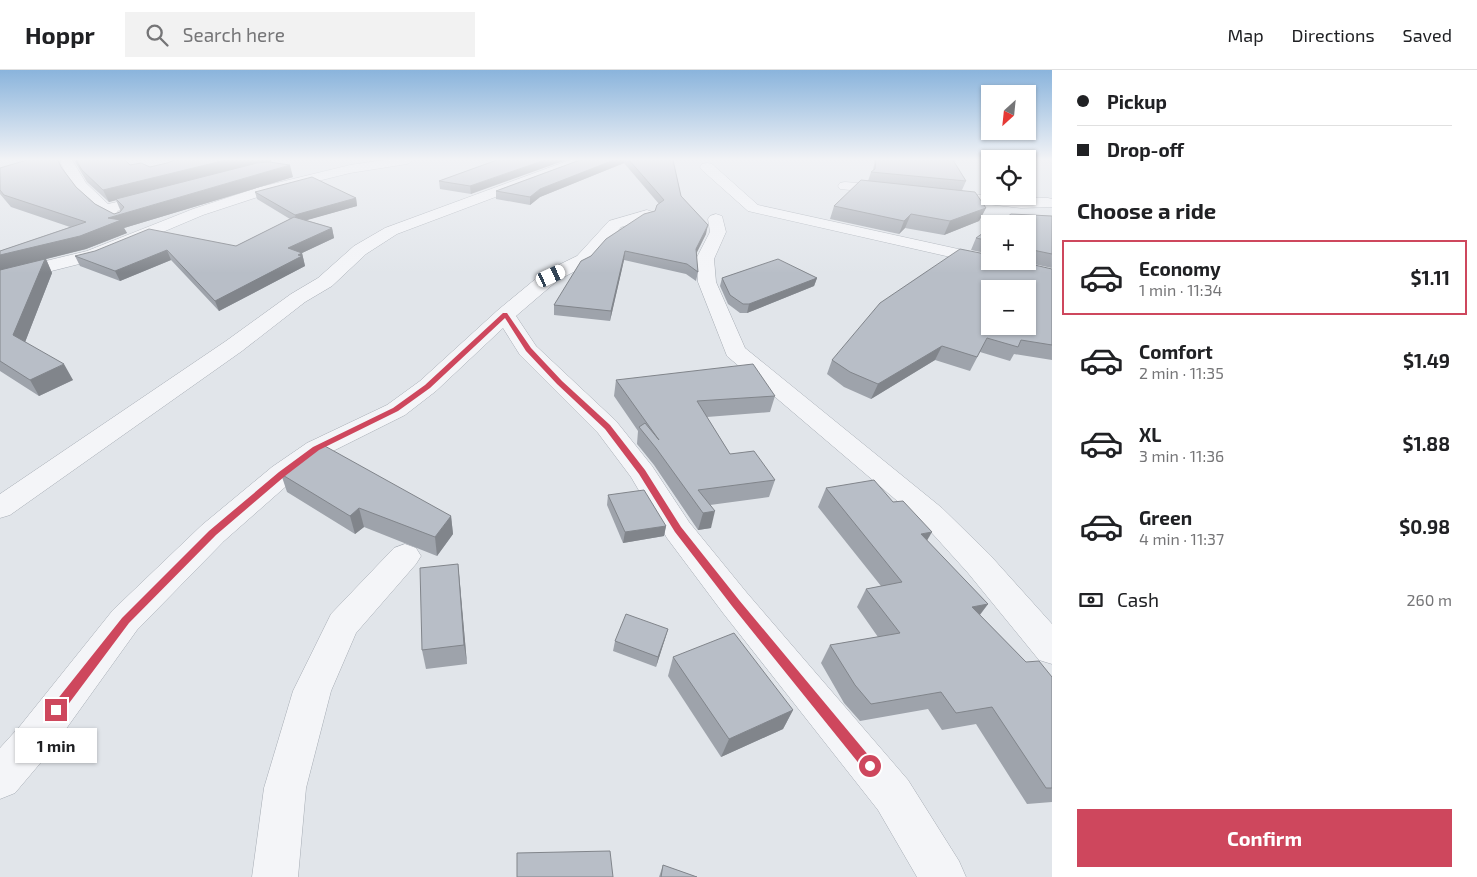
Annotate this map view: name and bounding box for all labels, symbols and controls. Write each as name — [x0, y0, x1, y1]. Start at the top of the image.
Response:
search box — [125, 12, 475, 57]
text: Hoppr — [25, 20, 95, 49]
icon: search — [143, 21, 171, 49]
text: Search here — [183, 23, 285, 46]
text: Map — [1227, 24, 1264, 46]
text: Directions — [1292, 24, 1375, 46]
text: Saved — [1403, 24, 1452, 46]
north arrow — [981, 85, 1036, 140]
map controls — [981, 85, 1036, 335]
text: Pickup — [1107, 90, 1167, 113]
text: Drop-off — [1107, 138, 1184, 161]
button: locate — [981, 150, 1036, 205]
text: Choose a ride — [1077, 197, 1216, 223]
button: + — [981, 215, 1036, 270]
icon: car — [1079, 255, 1124, 300]
text: Economy — [1139, 257, 1221, 280]
car — [534, 263, 567, 289]
text: $1.11 — [1411, 266, 1450, 289]
button: − — [981, 280, 1036, 335]
text: 1 min · 11:34 — [1139, 280, 1222, 299]
icon: car — [1079, 338, 1124, 383]
text: Comfort — [1139, 340, 1213, 363]
text: $1.49 — [1403, 349, 1450, 372]
text: 2 min · 11:35 — [1139, 363, 1224, 382]
icon: car — [1079, 421, 1124, 466]
text: XL — [1139, 423, 1161, 446]
text: $1.88 — [1402, 432, 1450, 455]
text: 3 min · 11:36 — [1139, 446, 1224, 465]
icon: car — [1079, 504, 1124, 549]
text: Green — [1139, 506, 1192, 529]
text: $0.98 — [1399, 515, 1450, 538]
text: 4 min · 11:37 — [1139, 529, 1224, 548]
icon: cash — [1077, 586, 1105, 614]
text: Cash — [1117, 588, 1159, 611]
text: 260 m — [1407, 590, 1452, 609]
route end — [45, 699, 67, 721]
callout: 1 min — [15, 728, 97, 762]
text: 1 min — [37, 736, 75, 755]
route start — [859, 755, 881, 777]
button: Confirm — [1077, 809, 1452, 867]

